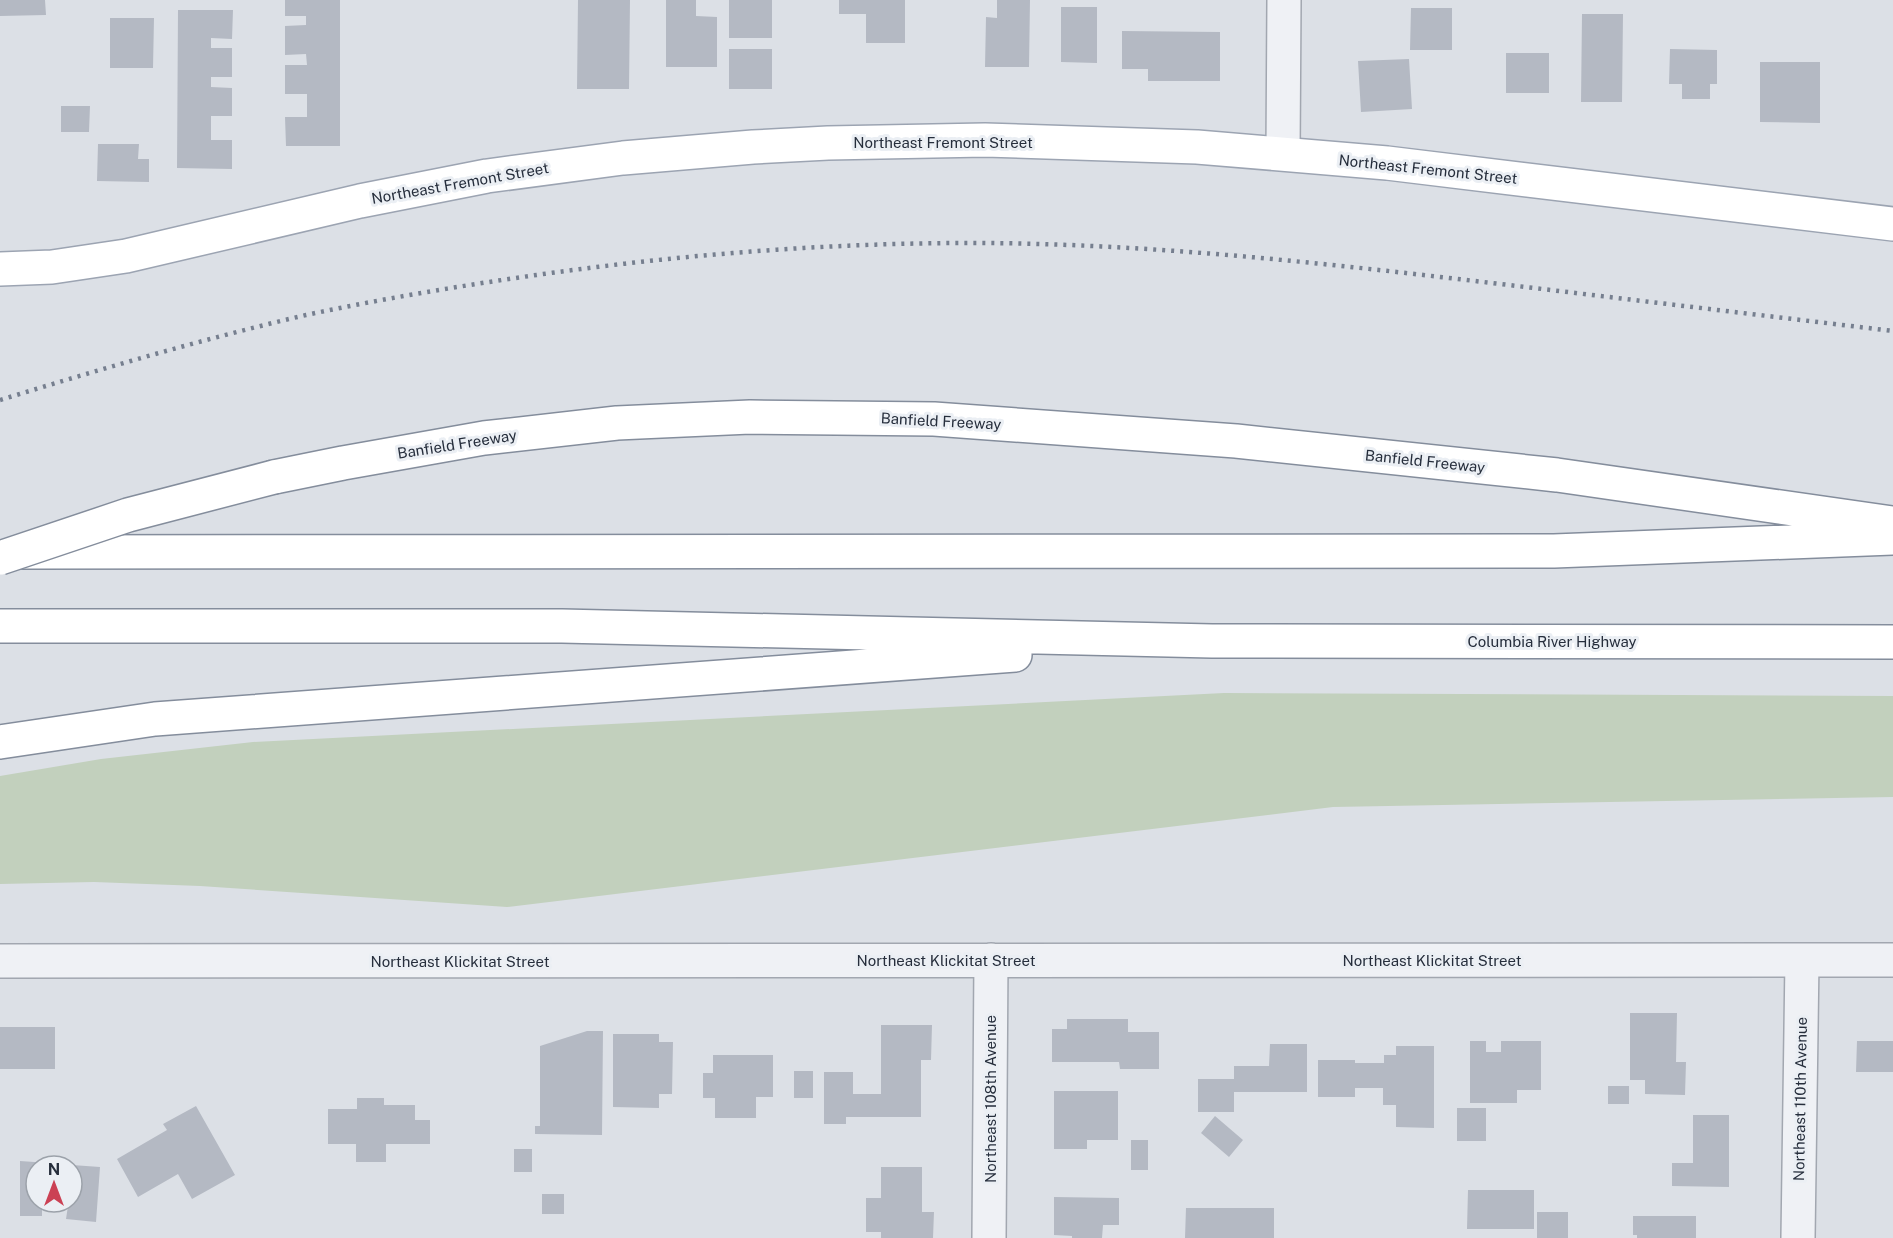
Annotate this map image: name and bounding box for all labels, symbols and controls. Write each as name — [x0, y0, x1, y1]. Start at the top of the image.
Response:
street label: Northeast Fremont Street — [853, 134, 1033, 151]
street label: Northeast Fremont Street — [1338, 151, 1518, 187]
street label: Northeast Fremont Street — [370, 159, 550, 207]
street label: Banfield Freeway — [880, 409, 1002, 433]
street label: Banfield Freeway — [396, 426, 518, 462]
street label: Banfield Freeway — [1364, 446, 1486, 476]
street label: Columbia River Highway — [1467, 633, 1637, 650]
street label: Northeast Klickitat Street — [857, 952, 1036, 969]
street label: Northeast Klickitat Street — [1343, 952, 1522, 969]
street label: Northeast Klickitat Street — [371, 953, 550, 970]
street label: Northeast 108th Avenue — [982, 1015, 999, 1183]
street label: Northeast 110th Avenue — [1790, 1017, 1810, 1181]
north arrow — [24, 1154, 84, 1214]
text: N — [48, 1160, 60, 1179]

